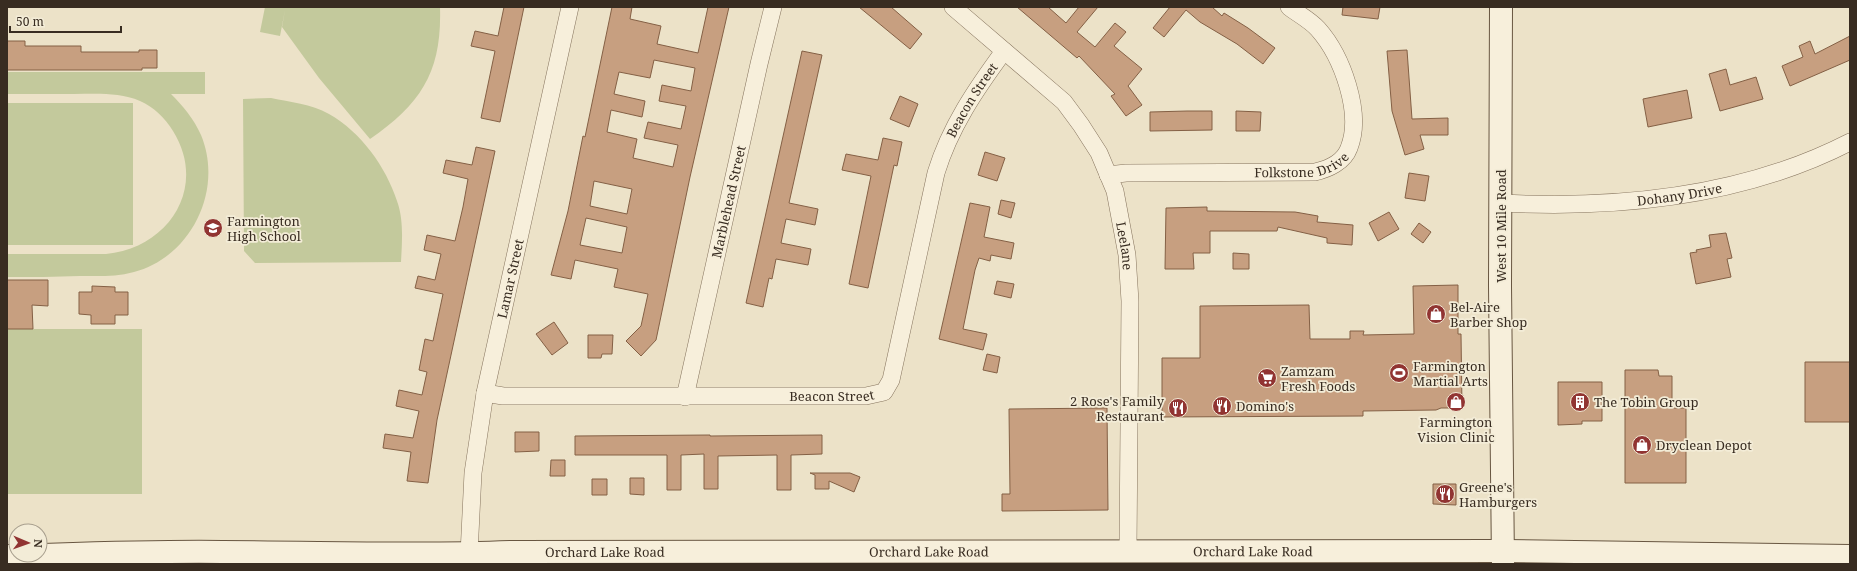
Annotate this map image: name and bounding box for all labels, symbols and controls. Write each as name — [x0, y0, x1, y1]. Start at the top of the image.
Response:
scale bar — [10, 8, 121, 34]
text: 50 m — [16, 13, 44, 30]
street label: Beacon Street — [942, 59, 1002, 140]
street label: Marblehead Street — [707, 143, 750, 260]
street label: Folkstone Drive — [1254, 148, 1353, 181]
street label: West 10 Mile Road — [1492, 169, 1510, 283]
street label: Dohany Drive — [1636, 179, 1724, 210]
place label: Farmington High School — [227, 212, 301, 245]
school or university icon: Farmington High School — [202, 217, 224, 239]
street label: Leelane — [1112, 220, 1137, 271]
street label: Lamar Street — [493, 237, 528, 320]
place label: Bel-Aire Barber Shop — [1450, 298, 1527, 331]
shop icon: Bel-Aire Barber Shop — [1425, 303, 1447, 325]
place label: Farmington Martial Arts — [1413, 357, 1488, 390]
place label: Zamzam Fresh Foods — [1281, 362, 1355, 395]
sports icon: Farmington Martial Arts — [1388, 362, 1410, 384]
supermarket icon: Zamzam Fresh Foods — [1256, 367, 1278, 389]
street label: Beacon Street — [789, 385, 876, 406]
shop icon: Farmington Vision Clinic — [1445, 391, 1467, 413]
building icon: The Tobin Group — [1569, 391, 1591, 413]
place label: 2 Rose's Family Restaurant — [1070, 392, 1165, 425]
place label: The Tobin Group — [1594, 393, 1698, 411]
restaurant icon: Domino's — [1211, 395, 1233, 417]
restaurant icon: 2 Rose's Family Restaurant — [1167, 397, 1189, 419]
place label: Domino's — [1236, 397, 1294, 415]
place label: Farmington Vision Clinic — [1417, 413, 1495, 446]
shop icon: Dryclean Depot — [1631, 434, 1653, 456]
place label: Dryclean Depot — [1656, 436, 1752, 454]
place label: Greene's Hamburgers — [1459, 478, 1537, 511]
restaurant icon: Greene's Hamburgers — [1434, 483, 1456, 505]
north arrow — [8, 523, 48, 563]
text: N — [31, 539, 46, 548]
street label: Orchard Lake Road — [1193, 542, 1313, 560]
street label: Orchard Lake Road — [545, 543, 665, 561]
street label: Orchard Lake Road — [869, 543, 989, 561]

